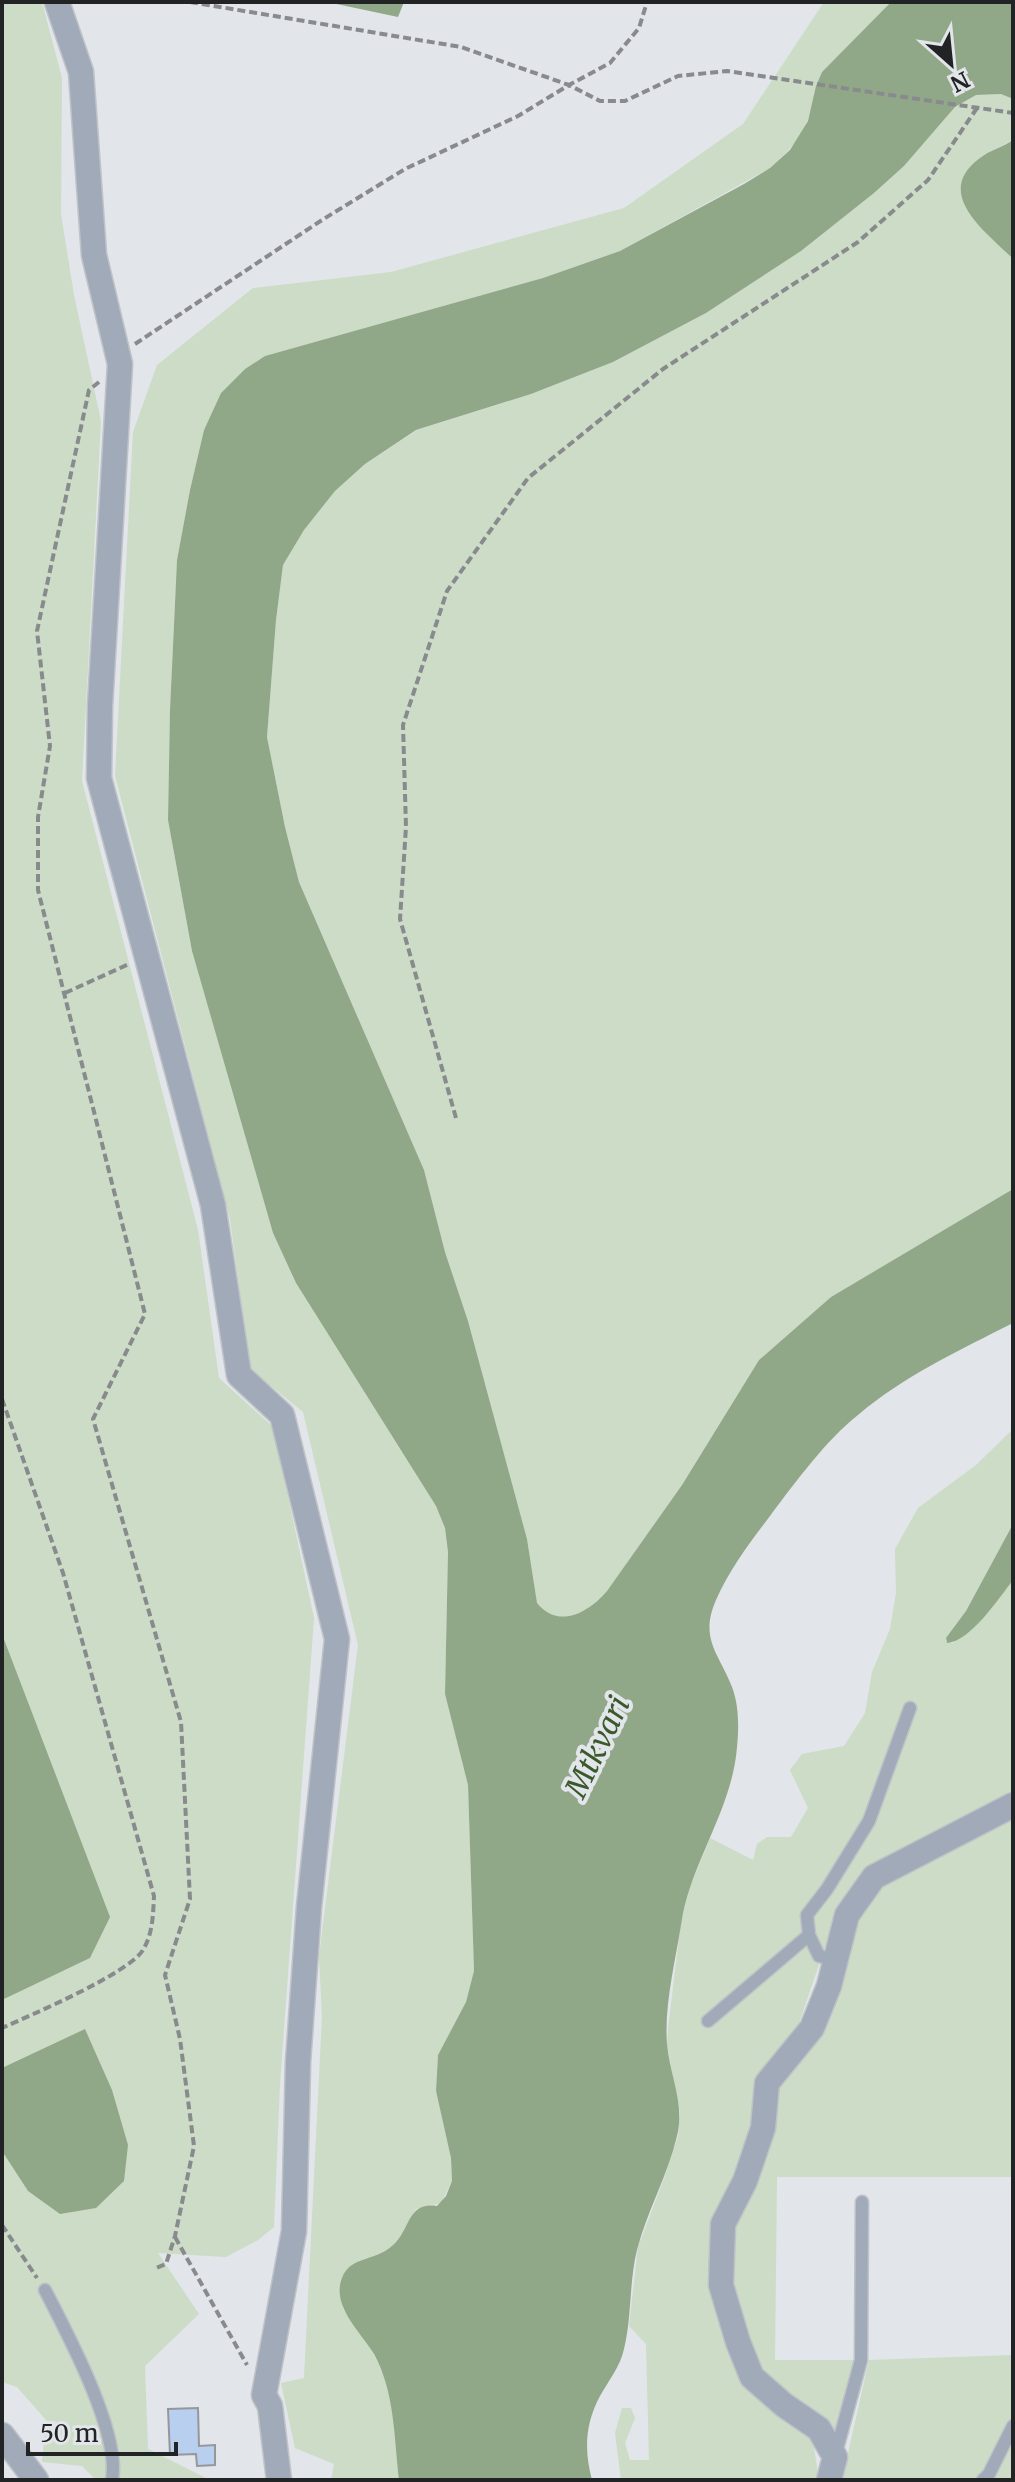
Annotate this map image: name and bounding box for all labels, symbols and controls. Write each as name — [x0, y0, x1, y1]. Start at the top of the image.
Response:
north arrow — [911, 24, 991, 104]
text: N — [945, 65, 974, 99]
water label: Mtkvari — [555, 1690, 638, 1805]
scale bar — [28, 2406, 176, 2456]
text: 50 m — [40, 2418, 99, 2449]

